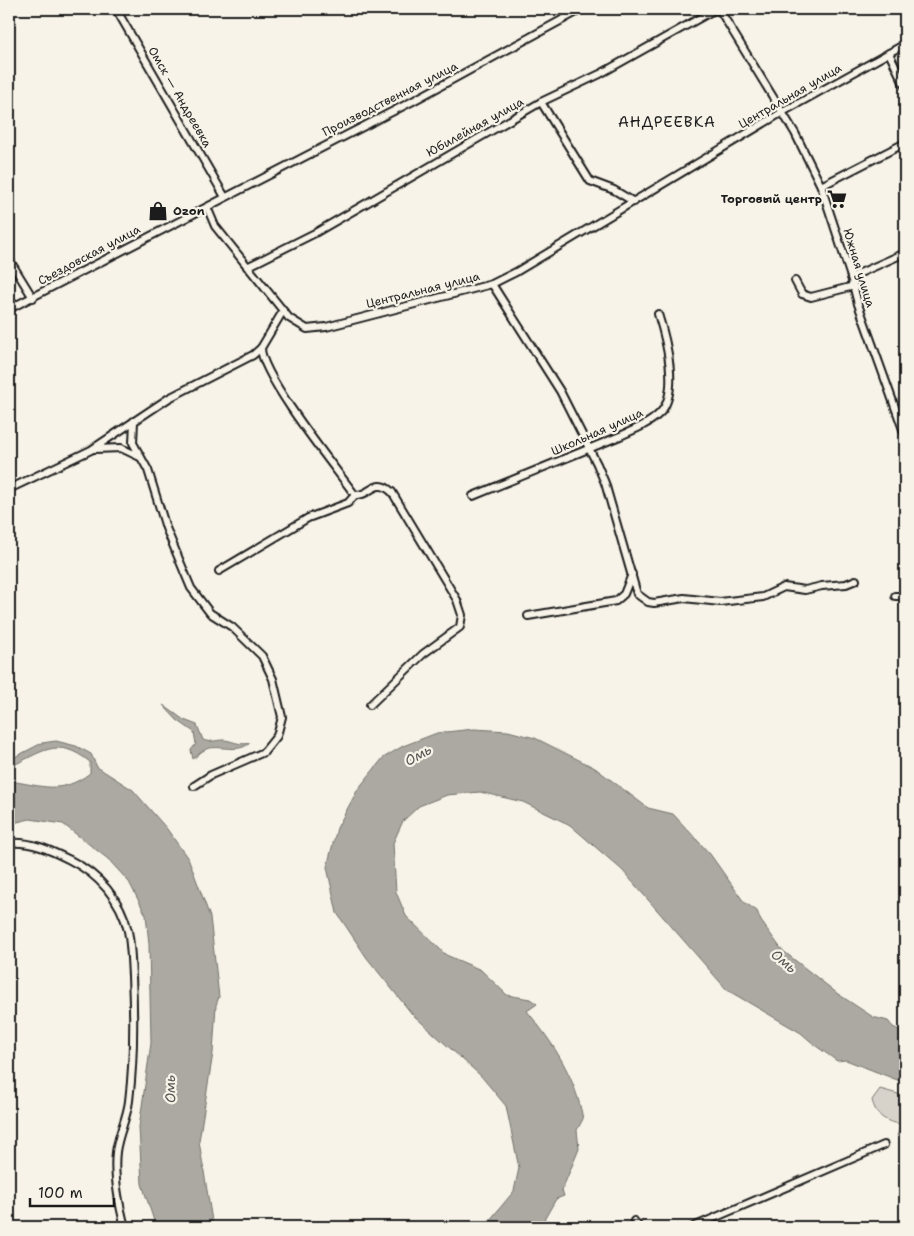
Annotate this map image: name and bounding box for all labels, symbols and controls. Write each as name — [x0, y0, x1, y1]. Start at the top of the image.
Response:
street label: Омск — Андреевка — [145, 44, 216, 151]
street label: Производственная улица — [320, 58, 461, 140]
street label: Центральная улица — [735, 60, 845, 132]
street label: Юбилейная улица — [423, 93, 527, 160]
district label: АНДРЕЕВКА — [618, 112, 716, 132]
supermarket icon: Торговый центр — [826, 188, 848, 210]
place label: Торговый центр — [721, 191, 822, 207]
shop icon: Ozon — [147, 200, 169, 222]
place label: Ozon — [173, 203, 205, 219]
street label: Съездовская улица — [35, 221, 143, 289]
street label: Южная улица — [839, 227, 879, 310]
street label: Центральная улица — [364, 268, 482, 312]
street label: Школьная улица — [549, 404, 646, 459]
water label: Омь — [401, 740, 435, 770]
water label: Омь — [767, 945, 801, 977]
water label: Омь — [161, 1075, 179, 1103]
scale bar — [30, 1176, 114, 1208]
text: 100 m — [38, 1183, 83, 1203]

